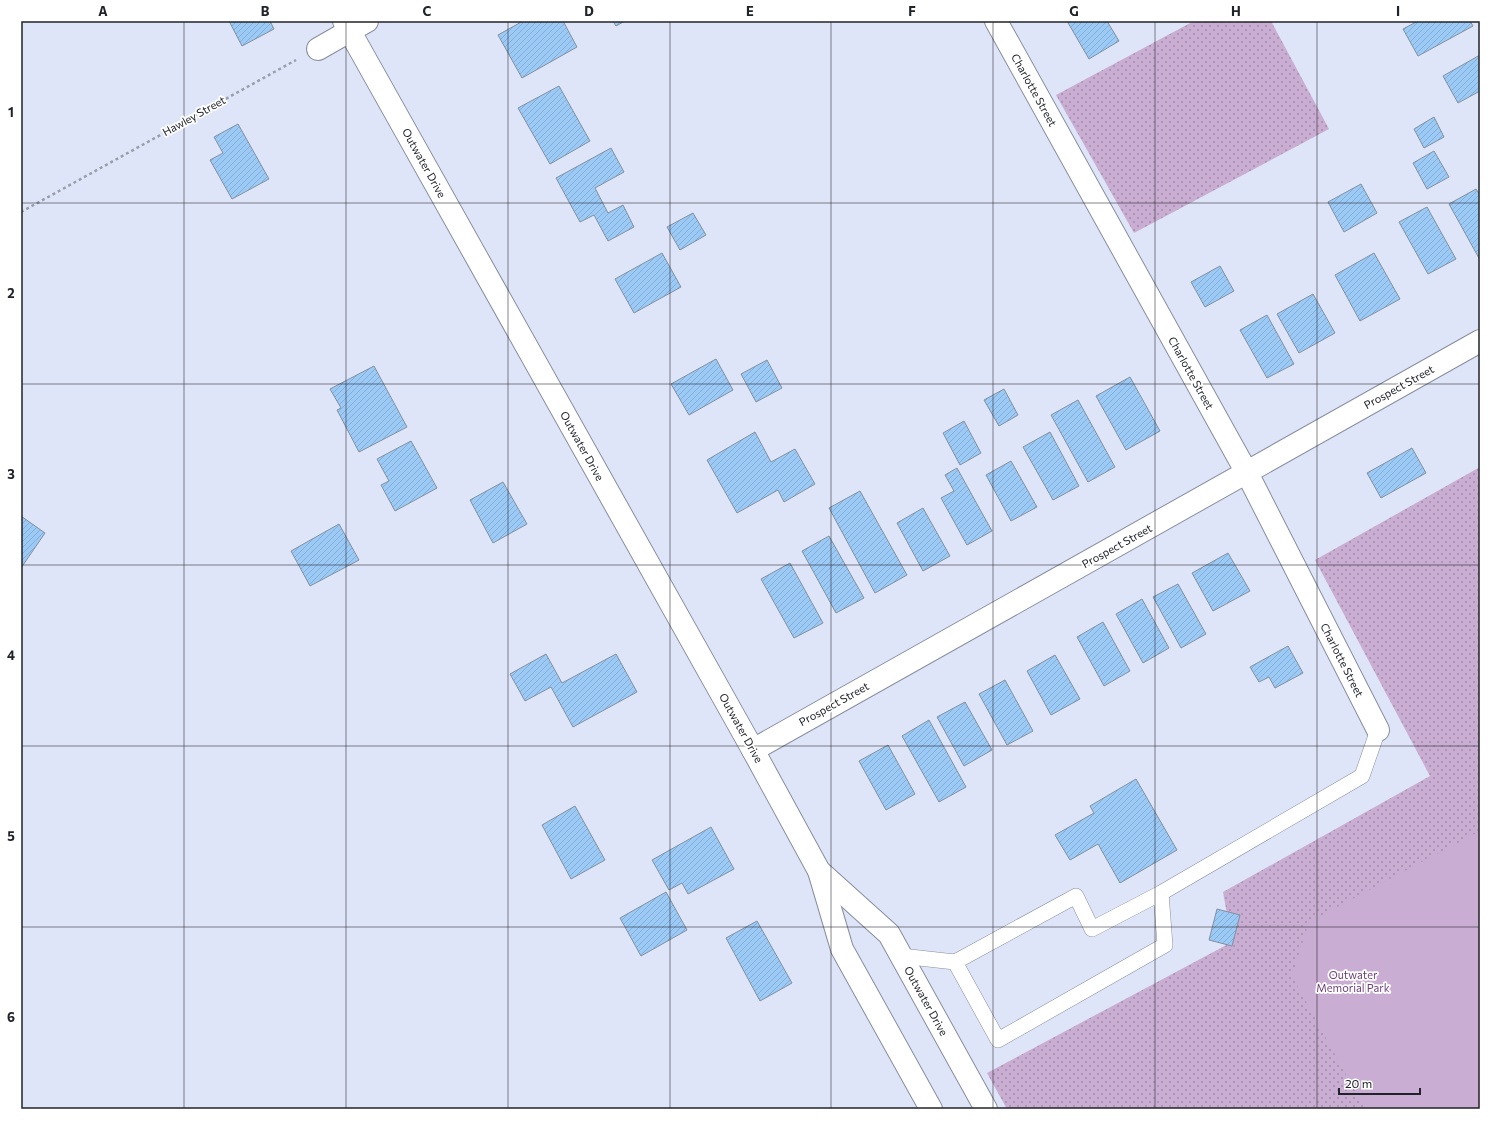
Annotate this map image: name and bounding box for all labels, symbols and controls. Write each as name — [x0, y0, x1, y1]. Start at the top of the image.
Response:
text: A — [98, 3, 108, 19]
text: B — [261, 3, 270, 19]
text: C — [423, 3, 432, 19]
text: D — [584, 3, 594, 19]
text: E — [746, 3, 754, 19]
text: F — [908, 3, 916, 19]
text: G — [1069, 3, 1079, 19]
text: H — [1231, 3, 1241, 19]
text: I — [1396, 3, 1400, 19]
street label: Charlotte Street — [1009, 51, 1060, 129]
street label: Hawley Street — [160, 93, 228, 138]
text: 1 — [8, 104, 14, 120]
street label: Outwater Drive — [400, 126, 449, 200]
text: 2 — [7, 285, 15, 301]
street label: Charlotte Street — [1166, 334, 1217, 412]
street label: Prospect Street — [1361, 362, 1436, 411]
street label: Outwater Drive — [558, 409, 607, 483]
text: 3 — [7, 466, 15, 482]
street label: Prospect Street — [1079, 521, 1154, 570]
street label: Charlotte Street — [1318, 621, 1367, 699]
text: 4 — [7, 647, 15, 663]
street label: Prospect Street — [796, 679, 871, 728]
street label: Outwater Drive — [717, 691, 766, 765]
text: 5 — [7, 828, 15, 844]
street label: Outwater Drive — [902, 964, 951, 1038]
park label: Outwater Memorial Park — [1316, 968, 1390, 994]
text: 6 — [7, 1009, 15, 1025]
scale bar — [1339, 1070, 1420, 1096]
text: 20 m — [1345, 1076, 1372, 1090]

